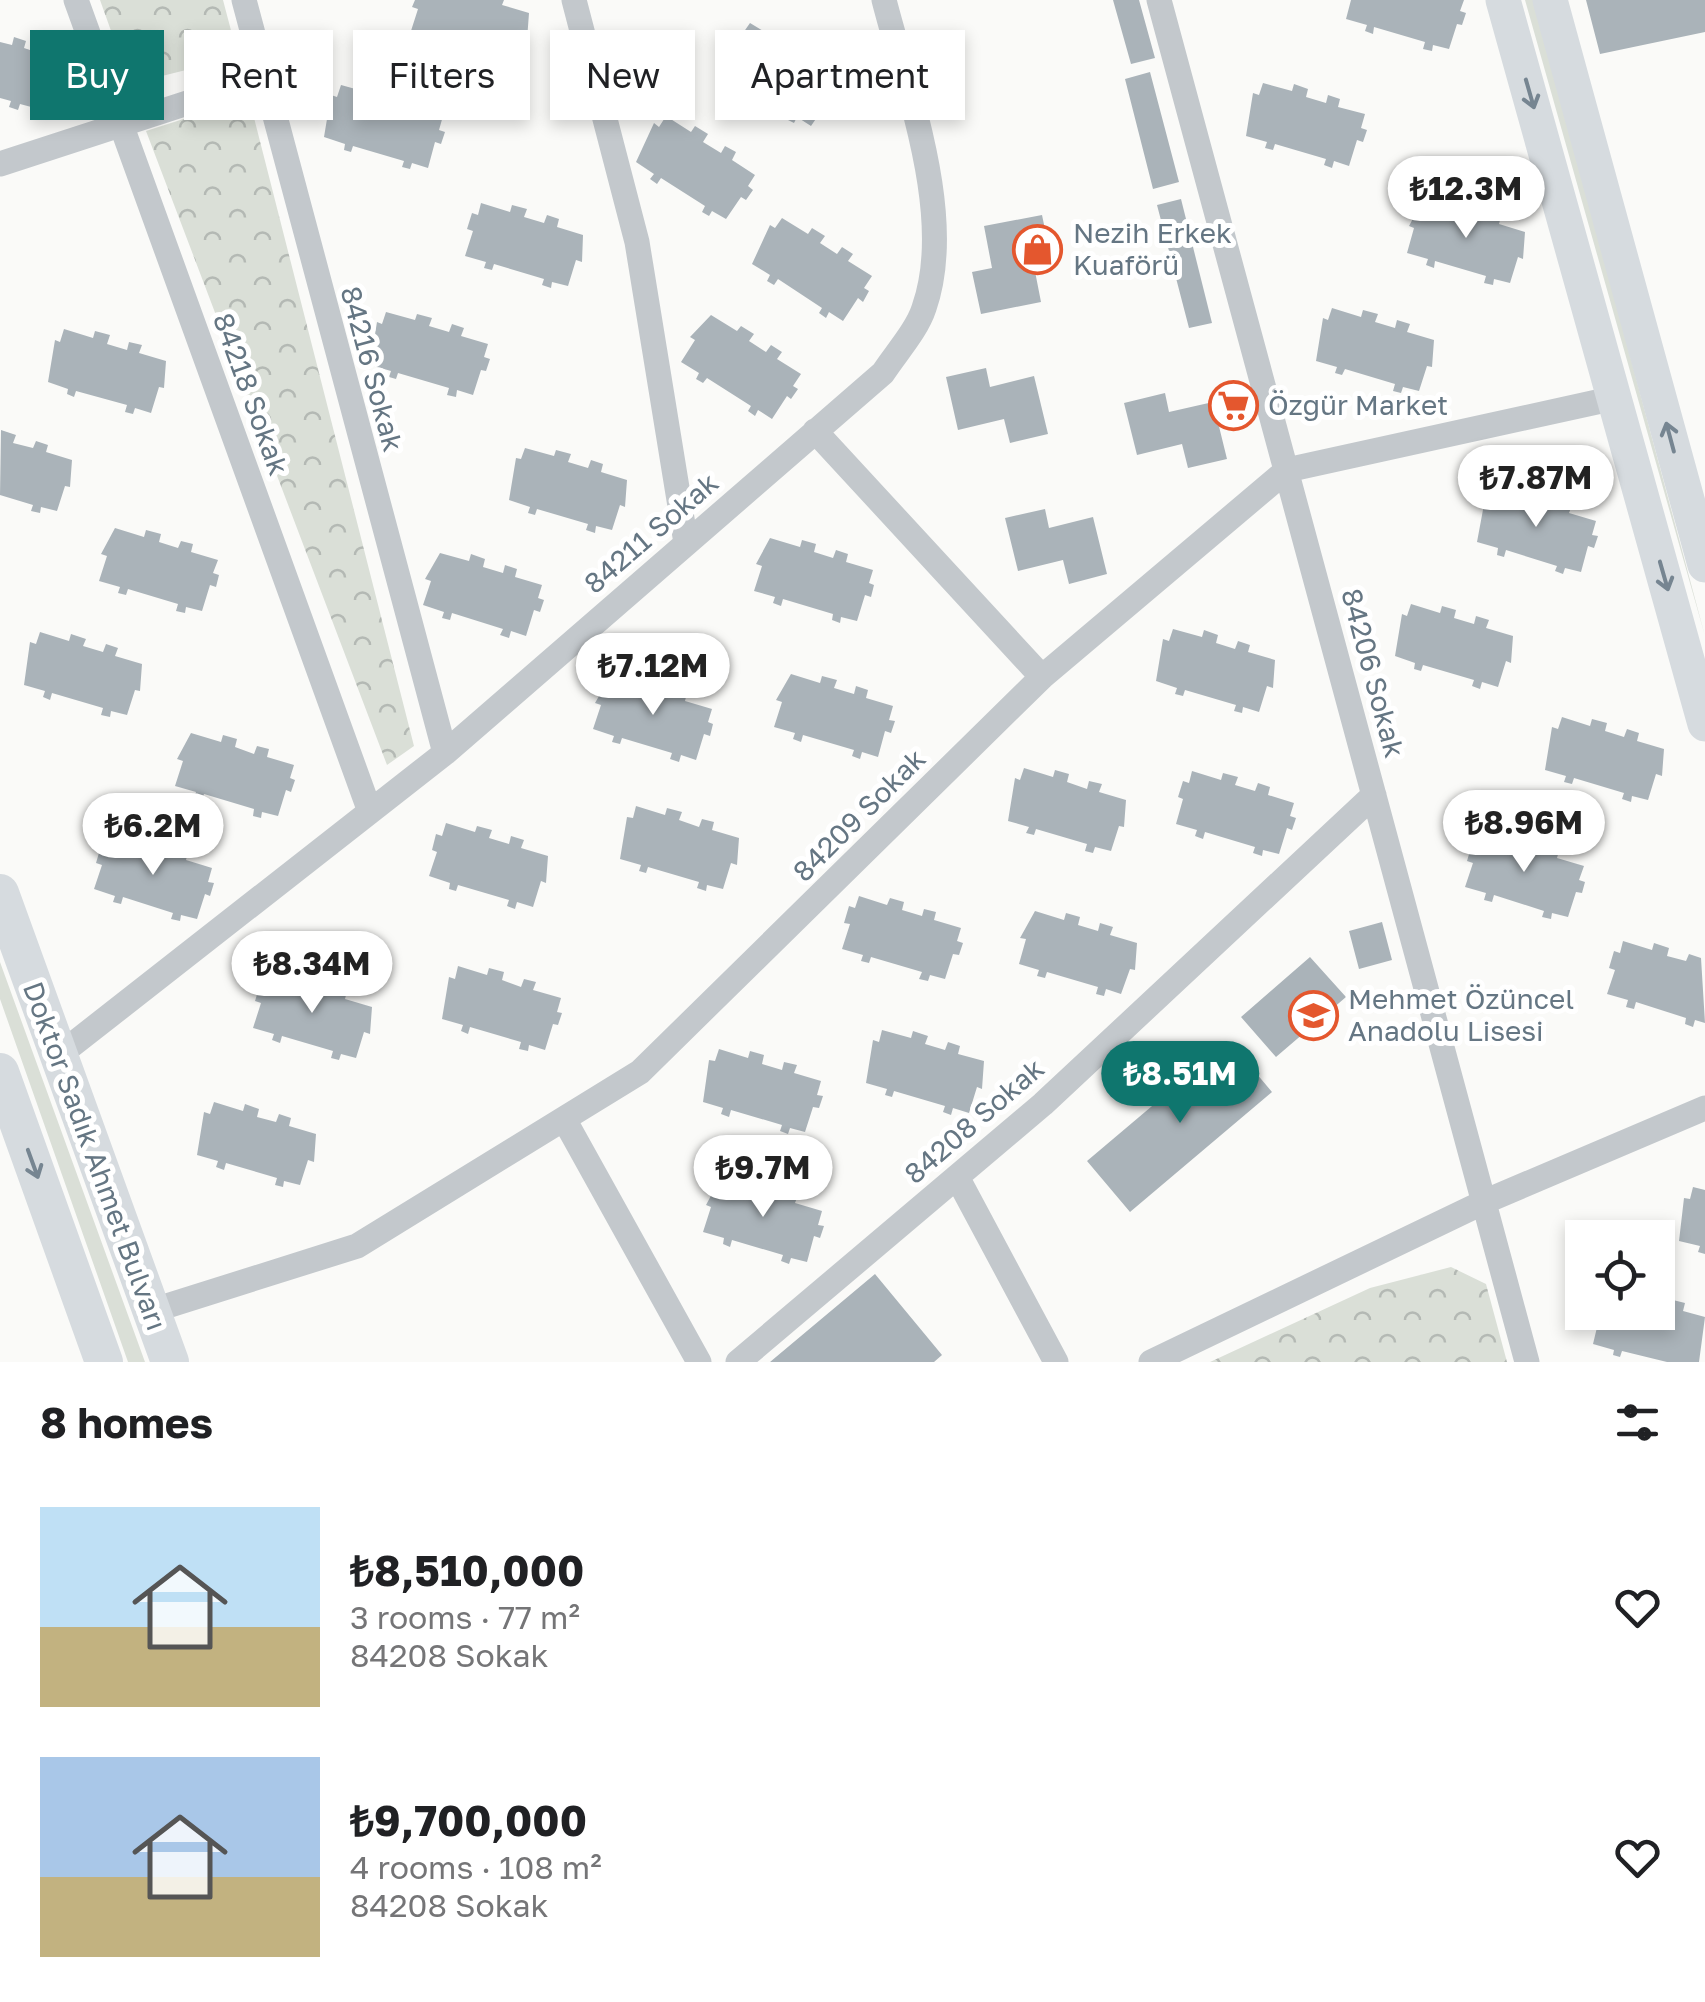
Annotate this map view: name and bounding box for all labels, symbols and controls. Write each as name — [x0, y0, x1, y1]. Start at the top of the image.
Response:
chip: Buy — [30, 30, 164, 120]
chip: Rent — [184, 30, 333, 120]
chip: Filters — [353, 30, 530, 120]
chip: New — [550, 30, 695, 120]
chip: Apartment — [715, 30, 965, 120]
one-way arrow — [1522, 77, 1541, 109]
pin: ₺12.3M — [1385, 156, 1547, 241]
text: ₺12.3M — [1410, 169, 1522, 207]
place label: Nezih Erkek Kuaförü — [1073, 216, 1232, 281]
shop icon: Nezih Erkek Kuaförü — [1012, 223, 1064, 275]
street label: 84216 Sokak — [335, 283, 410, 455]
street label: 84218 Sokak — [207, 308, 296, 479]
supermarket icon: Özgür Market — [1207, 379, 1259, 431]
place label: Özgür Market — [1268, 388, 1448, 421]
one-way arrow — [1660, 422, 1678, 453]
pin: ₺7.87M — [1455, 445, 1617, 530]
text: ₺7.87M — [1480, 458, 1592, 496]
street label: 84211 Sokak — [577, 465, 724, 600]
one-way arrow — [1655, 559, 1674, 591]
street label: 84206 Sokak — [1335, 585, 1412, 761]
pin: ₺7.12M — [572, 633, 734, 718]
text: ₺7.12M — [598, 646, 708, 684]
street label: 84209 Sokak — [786, 741, 932, 888]
pin: ₺8.96M — [1443, 790, 1605, 875]
pin: ₺6.2M — [83, 793, 223, 878]
text: ₺8.96M — [1465, 803, 1583, 841]
text: ₺6.2M — [105, 806, 201, 844]
pin: ₺8.34M — [231, 931, 393, 1016]
text: ₺8.34M — [253, 944, 371, 982]
street label: Doktor Sadık Ahmet Bulvarı — [17, 977, 174, 1335]
place label: Mehmet Özüncel Anadolu Lisesi — [1348, 982, 1574, 1047]
school or university icon: Mehmet Özüncel Anadolu Lisesi — [1287, 989, 1339, 1041]
pin: ₺8.51M — [1099, 1041, 1261, 1126]
street label: 84208 Sokak — [897, 1051, 1050, 1190]
text: ₺8.51M — [1123, 1054, 1237, 1092]
pin: ₺9.7M — [693, 1135, 833, 1220]
one-way arrow — [25, 1147, 43, 1178]
text: ₺9.7M — [716, 1148, 810, 1186]
map controls — [1565, 1220, 1675, 1330]
button: locate — [1565, 1220, 1675, 1330]
icon: filters — [1610, 1395, 1665, 1450]
text: 8 homes — [40, 1397, 213, 1447]
text: ₺8,510,000 — [350, 1545, 584, 1595]
icon: home — [120, 1547, 240, 1667]
icon: heart — [1610, 1580, 1665, 1635]
text: 3 rooms · 77 m² — [350, 1598, 580, 1636]
text: 84208 Sokak — [350, 1636, 549, 1674]
text: ₺9,700,000 — [350, 1795, 587, 1845]
icon: home — [120, 1797, 240, 1917]
icon: heart — [1610, 1830, 1665, 1885]
text: 4 rooms · 108 m² — [350, 1848, 602, 1886]
text: 84208 Sokak — [350, 1886, 549, 1924]

